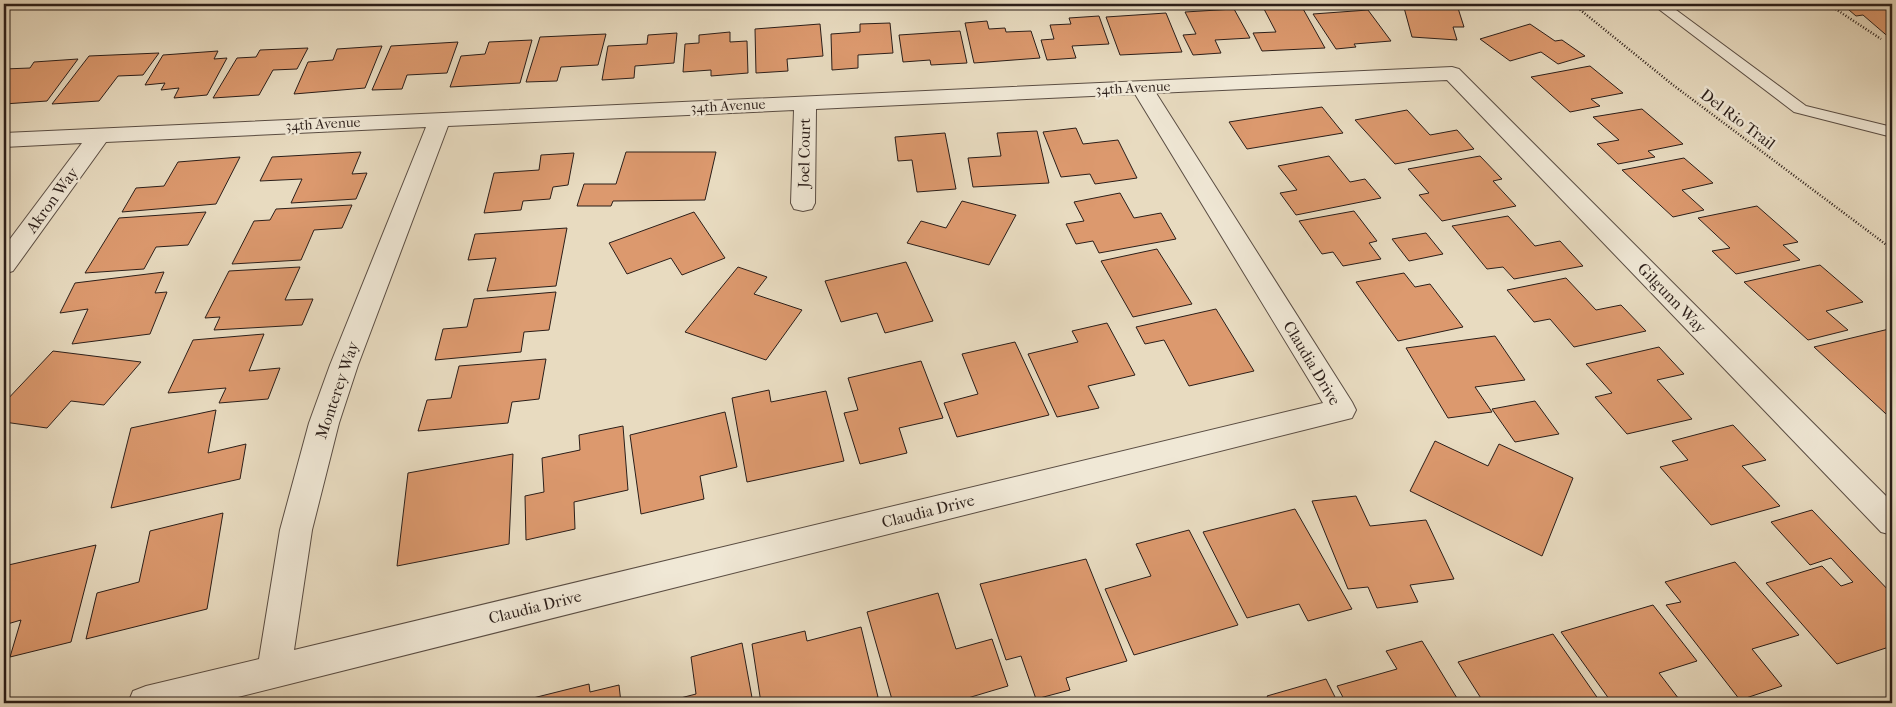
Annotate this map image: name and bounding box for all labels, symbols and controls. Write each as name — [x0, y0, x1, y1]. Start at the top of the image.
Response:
street label: 34th Avenue — [1095, 78, 1171, 98]
street label: Del Rio Trail — [1697, 85, 1780, 154]
street label: 34th Avenue — [690, 96, 766, 116]
street label: 34th Avenue — [285, 114, 361, 134]
street label: Joel Court — [794, 118, 814, 190]
street label: Akron Way — [21, 163, 82, 237]
street label: Gilgunn Way — [1634, 259, 1711, 338]
street label: Claudia Drive — [1279, 317, 1345, 409]
street label: Monterey Way — [311, 338, 363, 441]
street label: Claudia Drive — [880, 490, 976, 532]
street label: Claudia Drive — [487, 586, 583, 628]

